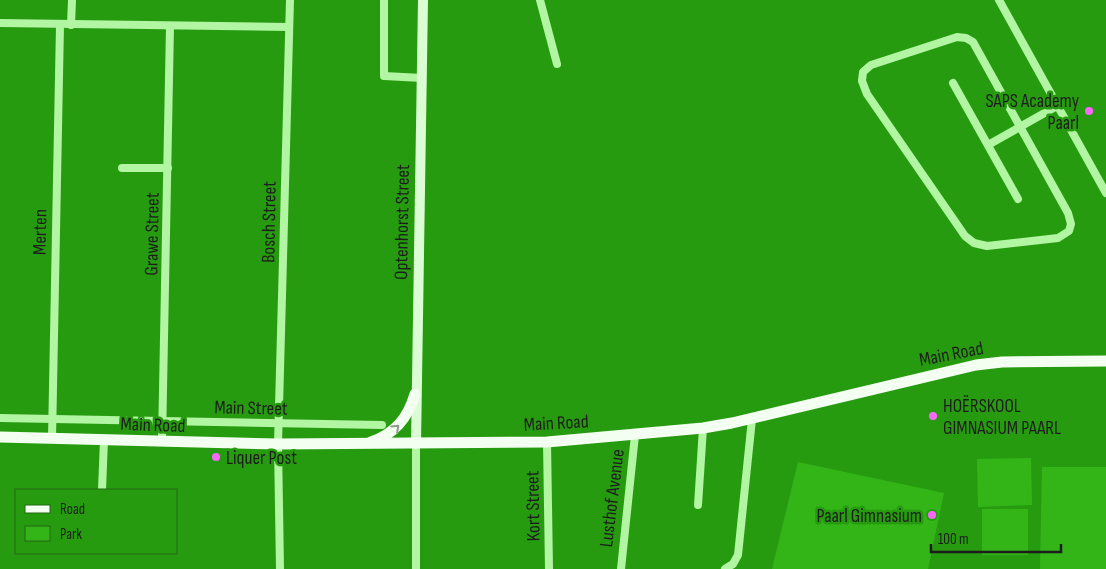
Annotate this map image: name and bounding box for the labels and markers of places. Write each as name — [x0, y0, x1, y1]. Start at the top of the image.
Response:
place label: SAPS Academy Paarl — [985, 90, 1080, 135]
marker: SAPS Academy Paarl — [1083, 105, 1095, 117]
place label: HOËRSKOOL GIMNASIUM PAARL — [943, 395, 1061, 440]
marker: HOËRSKOOL GIMNASIUM PAARL — [927, 410, 939, 422]
place label: Liquer Post — [226, 447, 297, 470]
marker: Liquer Post — [210, 451, 222, 463]
place label: Paarl Gimnasium — [816, 505, 922, 528]
marker: Paarl Gimnasium — [926, 509, 938, 521]

